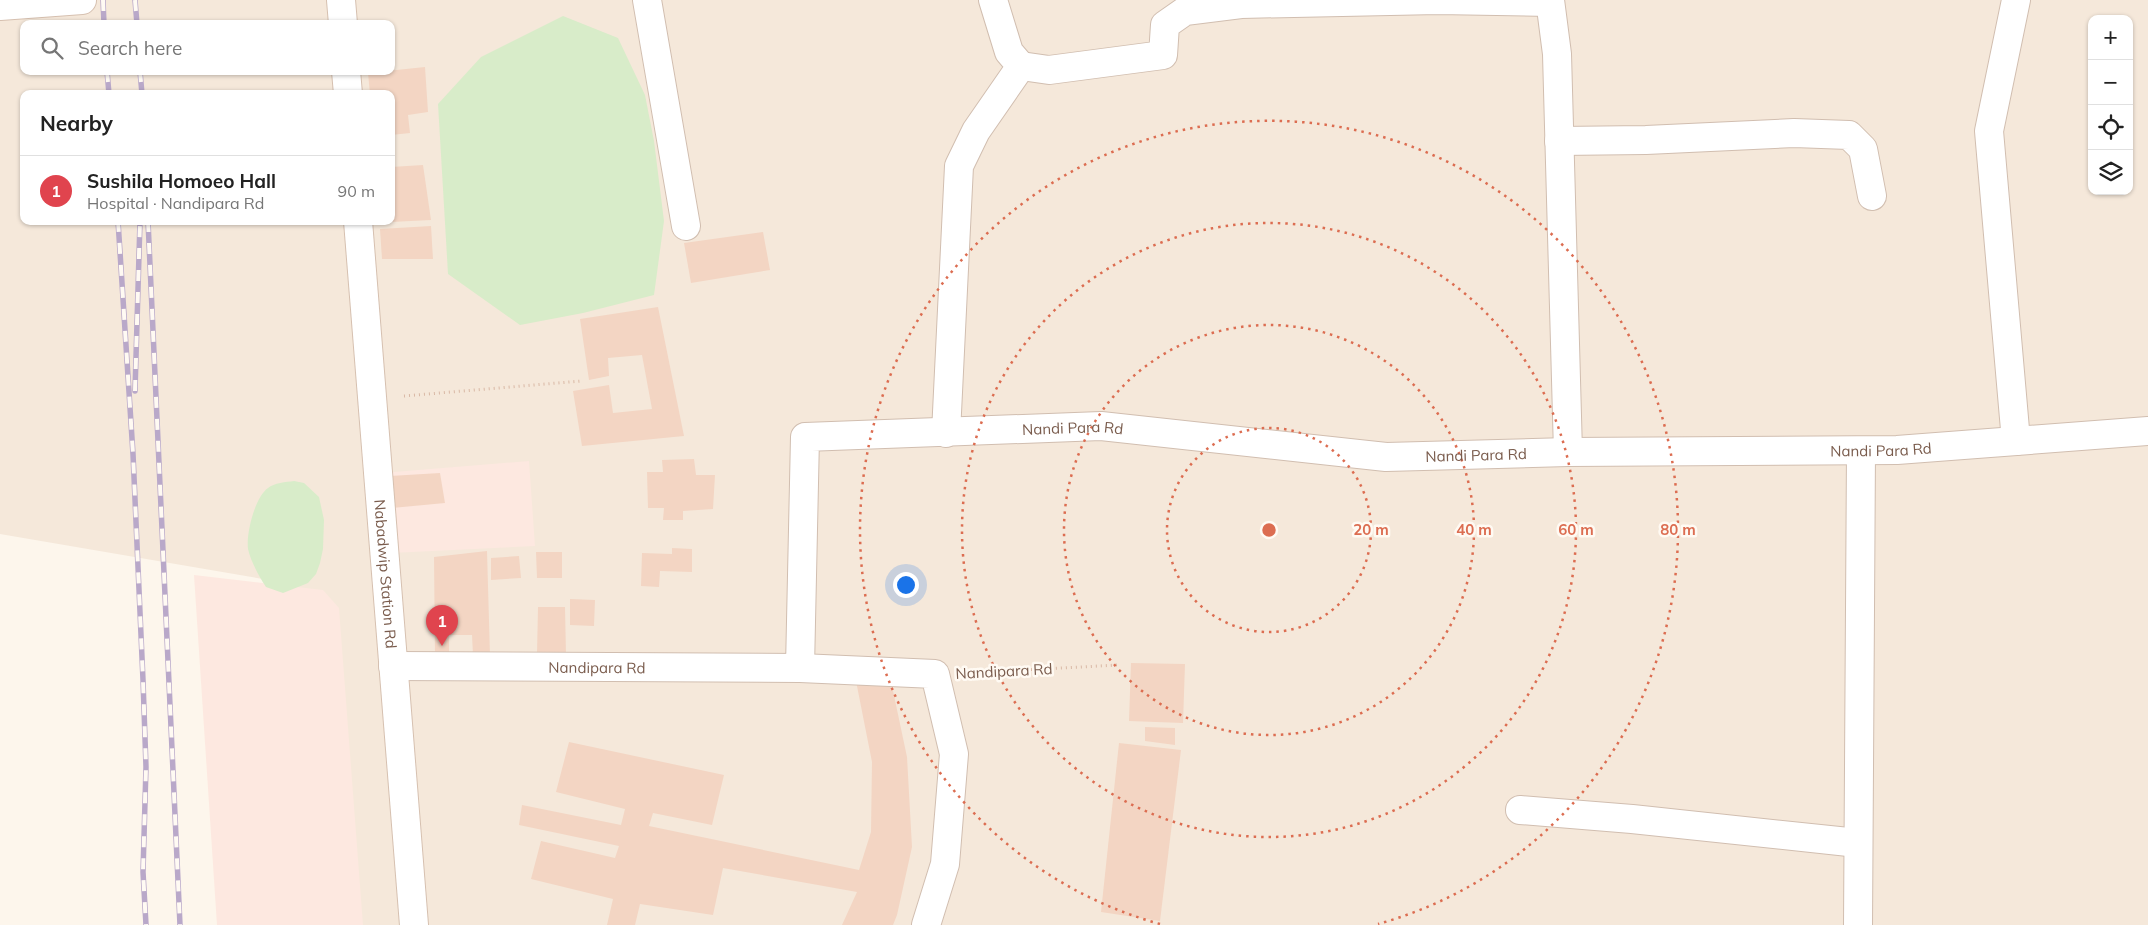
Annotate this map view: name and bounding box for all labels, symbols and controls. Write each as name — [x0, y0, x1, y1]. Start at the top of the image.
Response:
map controls — [2088, 15, 2133, 195]
button: + — [2088, 15, 2133, 60]
search box — [20, 20, 395, 75]
icon: search — [38, 34, 66, 62]
text: Search here — [78, 36, 182, 60]
button: − — [2088, 60, 2133, 105]
button: locate — [2088, 105, 2133, 150]
text: Nearby — [40, 110, 113, 136]
button: layers — [2088, 150, 2133, 195]
text: Sushila Homoeo Hall — [87, 169, 276, 193]
text: 1 — [51, 181, 61, 201]
text: 90 m — [338, 181, 375, 201]
text: Hospital · Nandipara Rd — [87, 193, 264, 213]
street label: Nandi Para Rd — [1022, 416, 1124, 438]
street label: Nandi Para Rd — [1830, 438, 1932, 460]
street label: Nandi Para Rd — [1425, 444, 1527, 465]
street label: Nabadwip Station Rd — [371, 498, 401, 649]
text: 20 m — [1353, 520, 1389, 539]
text: 40 m — [1456, 520, 1492, 539]
text: 60 m — [1558, 520, 1594, 539]
text: 80 m — [1660, 520, 1696, 539]
centre of rings — [1260, 521, 1278, 539]
your location — [893, 572, 919, 598]
pin: 1 — [426, 605, 458, 646]
street label: Nandipara Rd — [548, 657, 646, 677]
street label: Nandipara Rd — [955, 659, 1053, 683]

